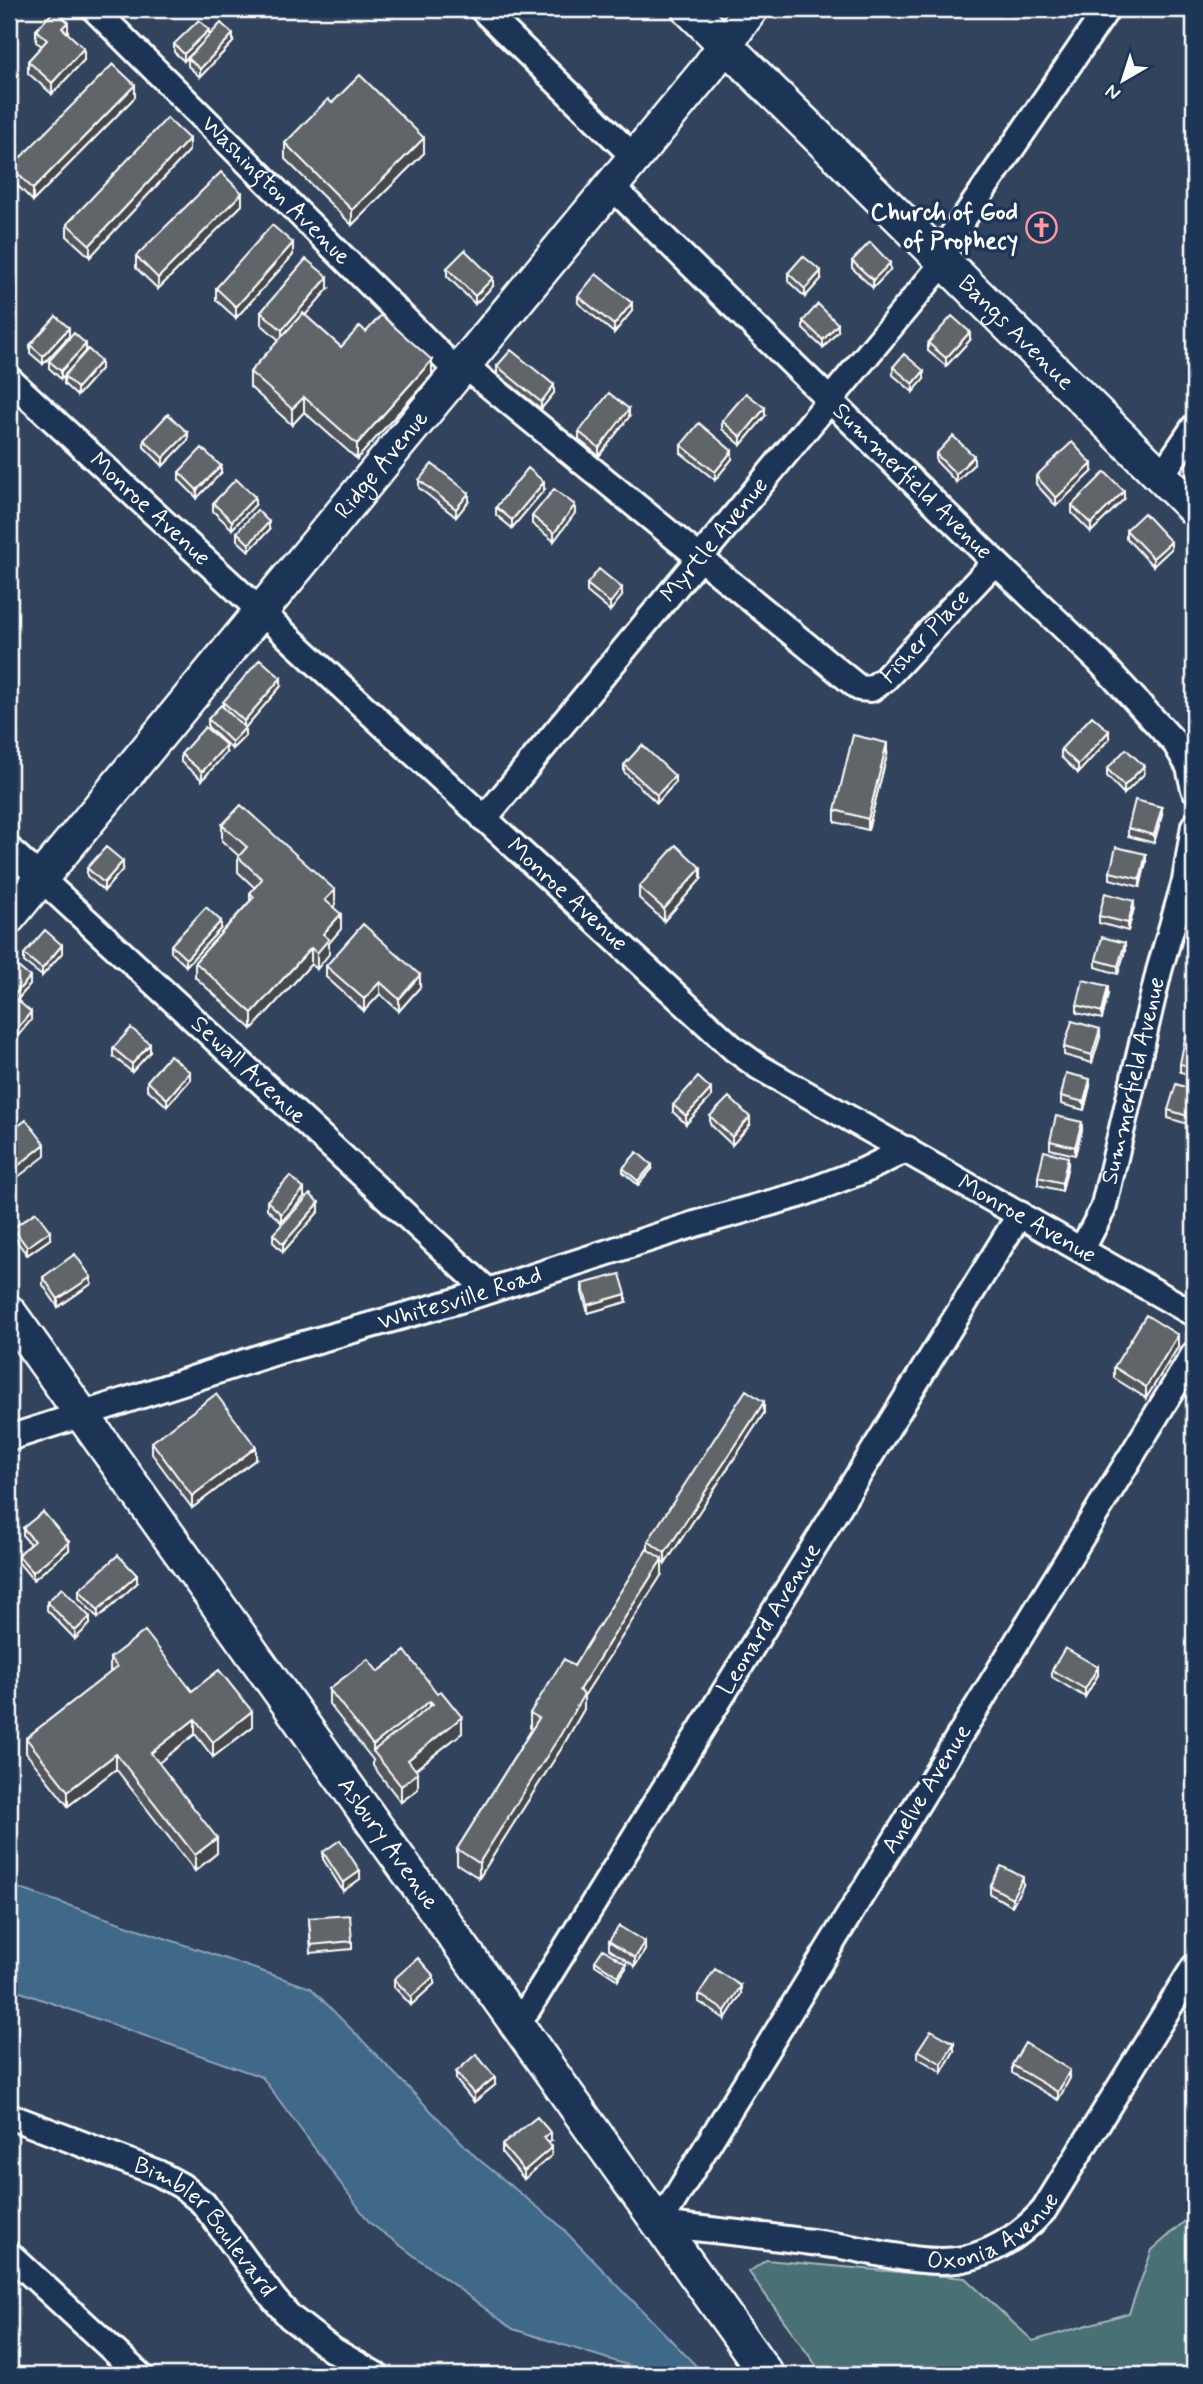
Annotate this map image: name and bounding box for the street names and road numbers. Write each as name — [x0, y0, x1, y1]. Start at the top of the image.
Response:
street label: Washington Avenue — [194, 109, 358, 272]
street label: Bangs Avenue — [951, 268, 1081, 397]
street label: Summerfield Avenue — [826, 396, 999, 567]
street label: Ridge Avenue — [328, 404, 436, 526]
street label: Monroe Avenue — [83, 445, 217, 573]
street label: Myrtle Avenue — [653, 471, 776, 609]
street label: Fisher Place — [873, 583, 977, 690]
street label: Monroe Avenue — [500, 831, 634, 959]
street label: Summerfield Avenue — [1094, 974, 1173, 1188]
street label: Sewall Avenue — [184, 1009, 313, 1131]
street label: Monroe Avenue — [952, 1167, 1102, 1271]
street label: Whitesville Road — [374, 1259, 546, 1338]
street label: Leonard Avenue — [710, 1537, 828, 1701]
street label: Anelve Avenue — [875, 1718, 979, 1860]
street label: Asbury Avenue — [330, 1771, 446, 1916]
street label: Bimbler Boulevard — [129, 2150, 283, 2303]
street label: Oxonia Avenue — [926, 2187, 1067, 2277]

